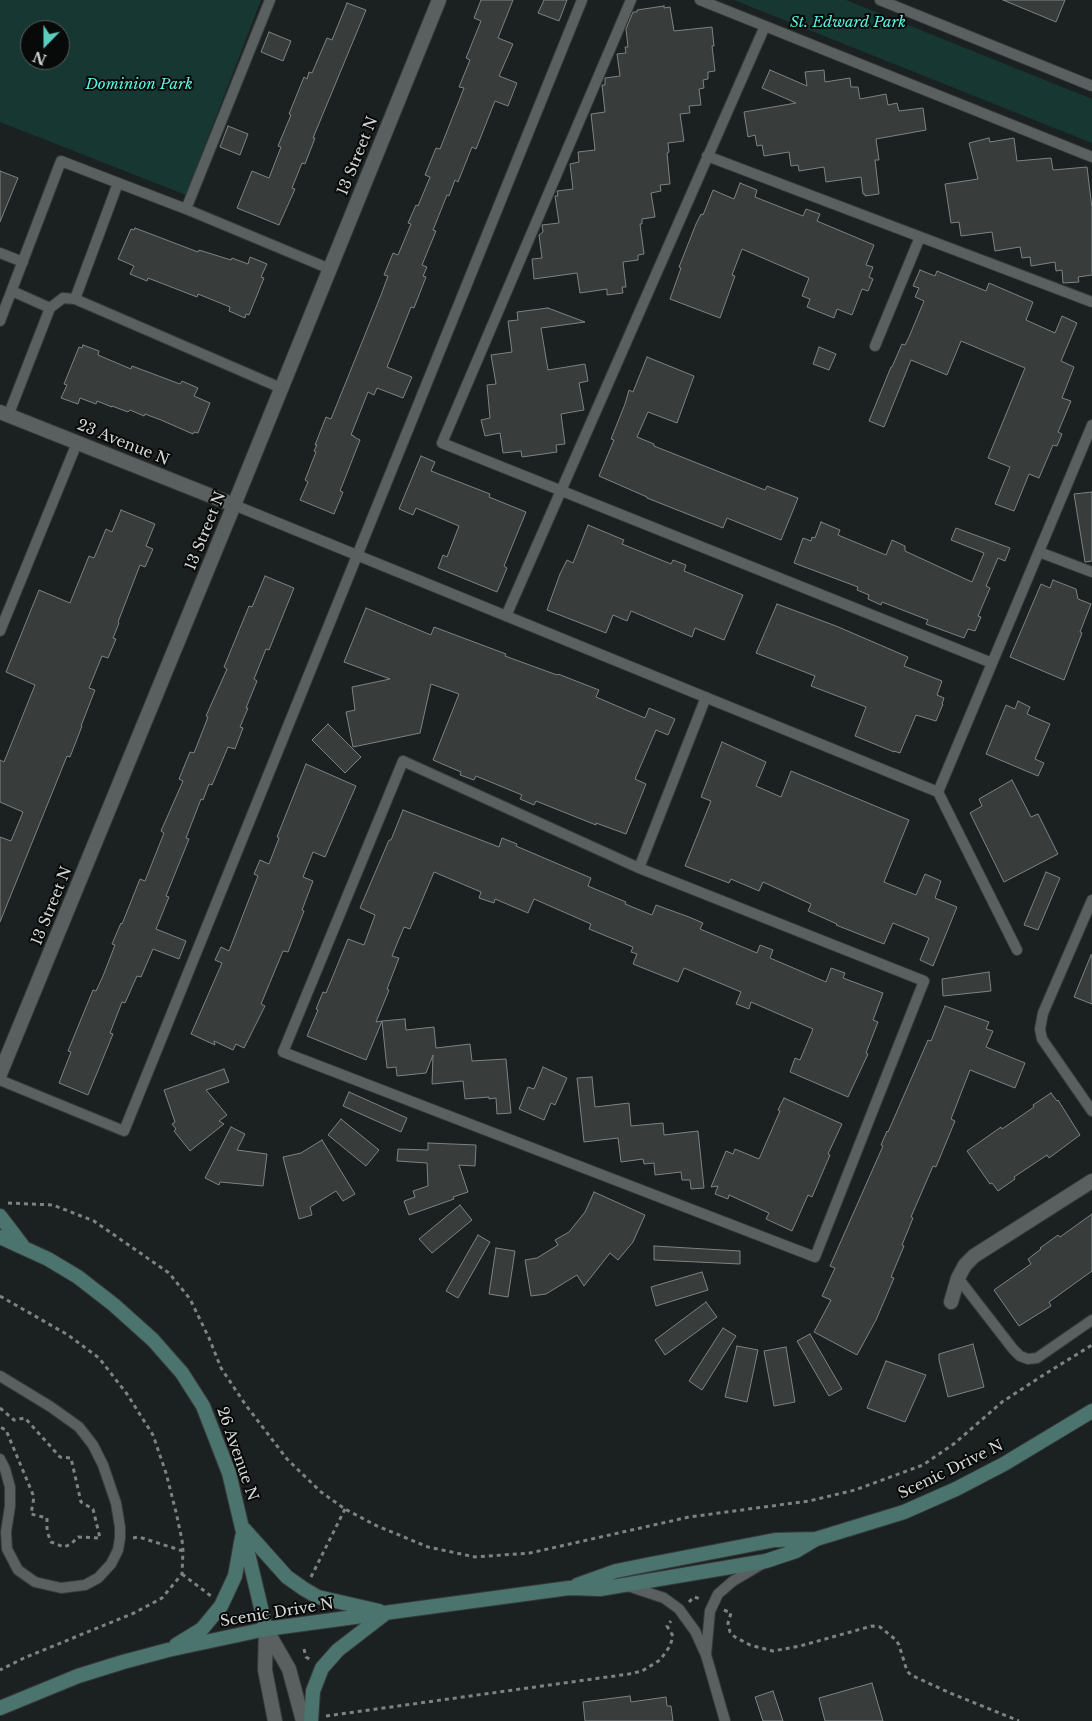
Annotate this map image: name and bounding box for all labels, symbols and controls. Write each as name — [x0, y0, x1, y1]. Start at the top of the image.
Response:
park label: St. Edward Park — [790, 14, 906, 32]
north arrow — [20, 20, 70, 70]
text: N — [30, 47, 49, 69]
park label: Dominion Park — [85, 76, 193, 94]
street label: 13 Street N — [334, 114, 382, 198]
street label: 23 Avenue N — [74, 416, 172, 470]
street label: 13 Street N — [182, 489, 230, 573]
street label: 13 Street N — [28, 864, 76, 948]
street label: 26 Avenue N — [213, 1405, 261, 1503]
street label: Scenic Drive N — [895, 1437, 1007, 1503]
street label: Scenic Drive N — [219, 1595, 335, 1631]

